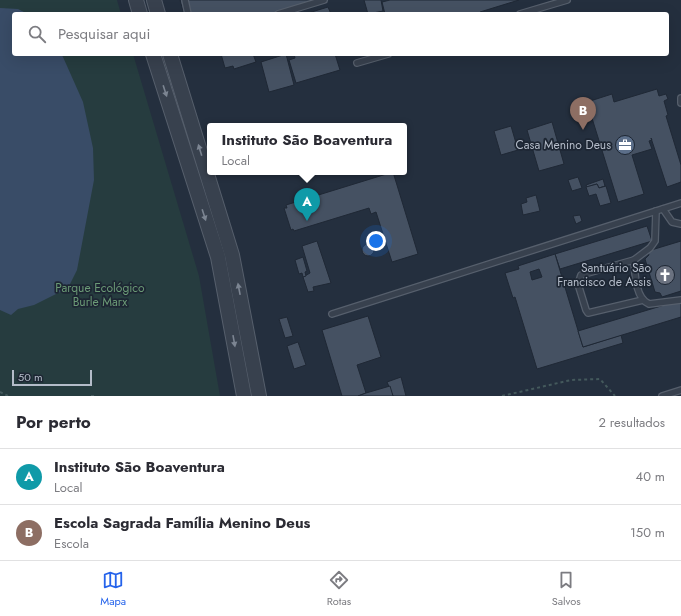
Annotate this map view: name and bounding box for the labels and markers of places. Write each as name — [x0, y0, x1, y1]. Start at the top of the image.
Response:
pin: B — [570, 97, 596, 130]
office icon: Casa Menino Deus — [614, 134, 636, 156]
place label: Casa Menino Deus — [516, 136, 611, 154]
pin: A — [294, 188, 320, 221]
place label: Santuário São Francisco de Assis — [557, 259, 651, 291]
church icon: Santuário São Francisco de Assis — [654, 264, 676, 286]

